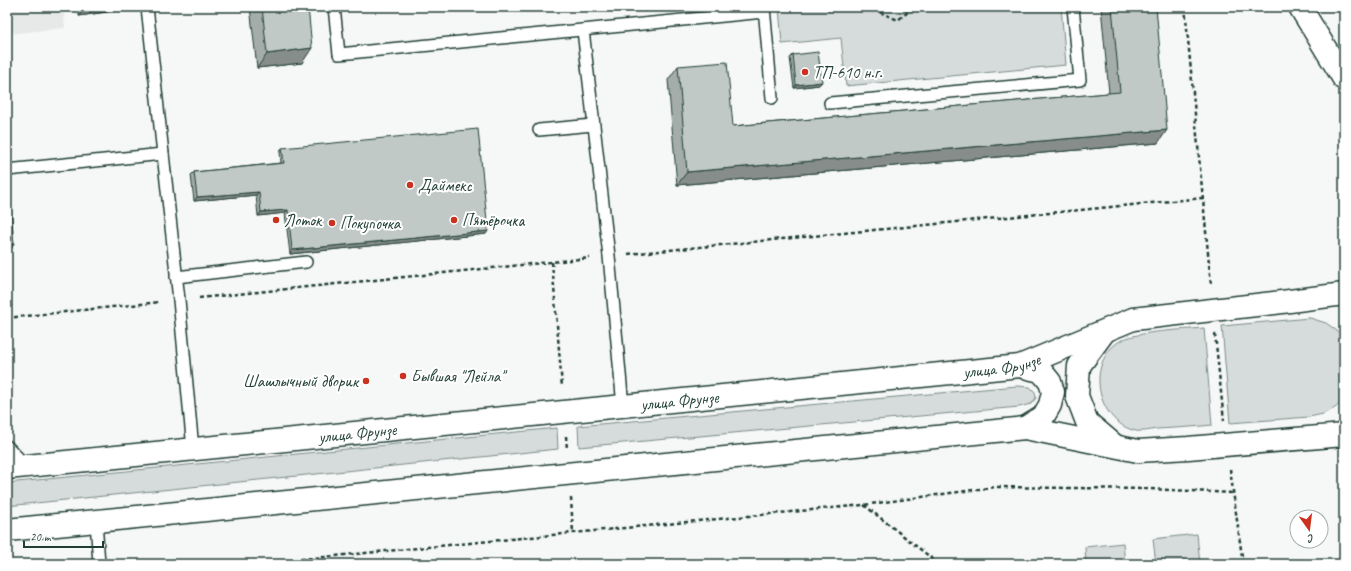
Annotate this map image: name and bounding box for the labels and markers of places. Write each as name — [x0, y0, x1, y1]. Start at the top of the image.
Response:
place label: ТП-610 н.г. — [813, 62, 883, 83]
marker: ТП-610 н.г. — [800, 67, 810, 77]
place label: Даймекс — [418, 175, 472, 196]
marker: Даймекс — [405, 180, 415, 190]
place label: Лоток — [284, 210, 323, 231]
place label: Пятёрочка — [462, 210, 525, 231]
place label: Покупочка — [340, 213, 402, 234]
marker: Лоток — [271, 215, 281, 225]
marker: Пятёрочка — [449, 215, 459, 225]
marker: Покупочка — [327, 218, 337, 228]
place label: Бывшая "Лейла" — [411, 366, 508, 387]
place label: Шашлычный дворик — [243, 371, 360, 392]
marker: Бывшая "Лейла" — [398, 371, 408, 381]
marker: Шашлычный дворик — [361, 376, 371, 386]

